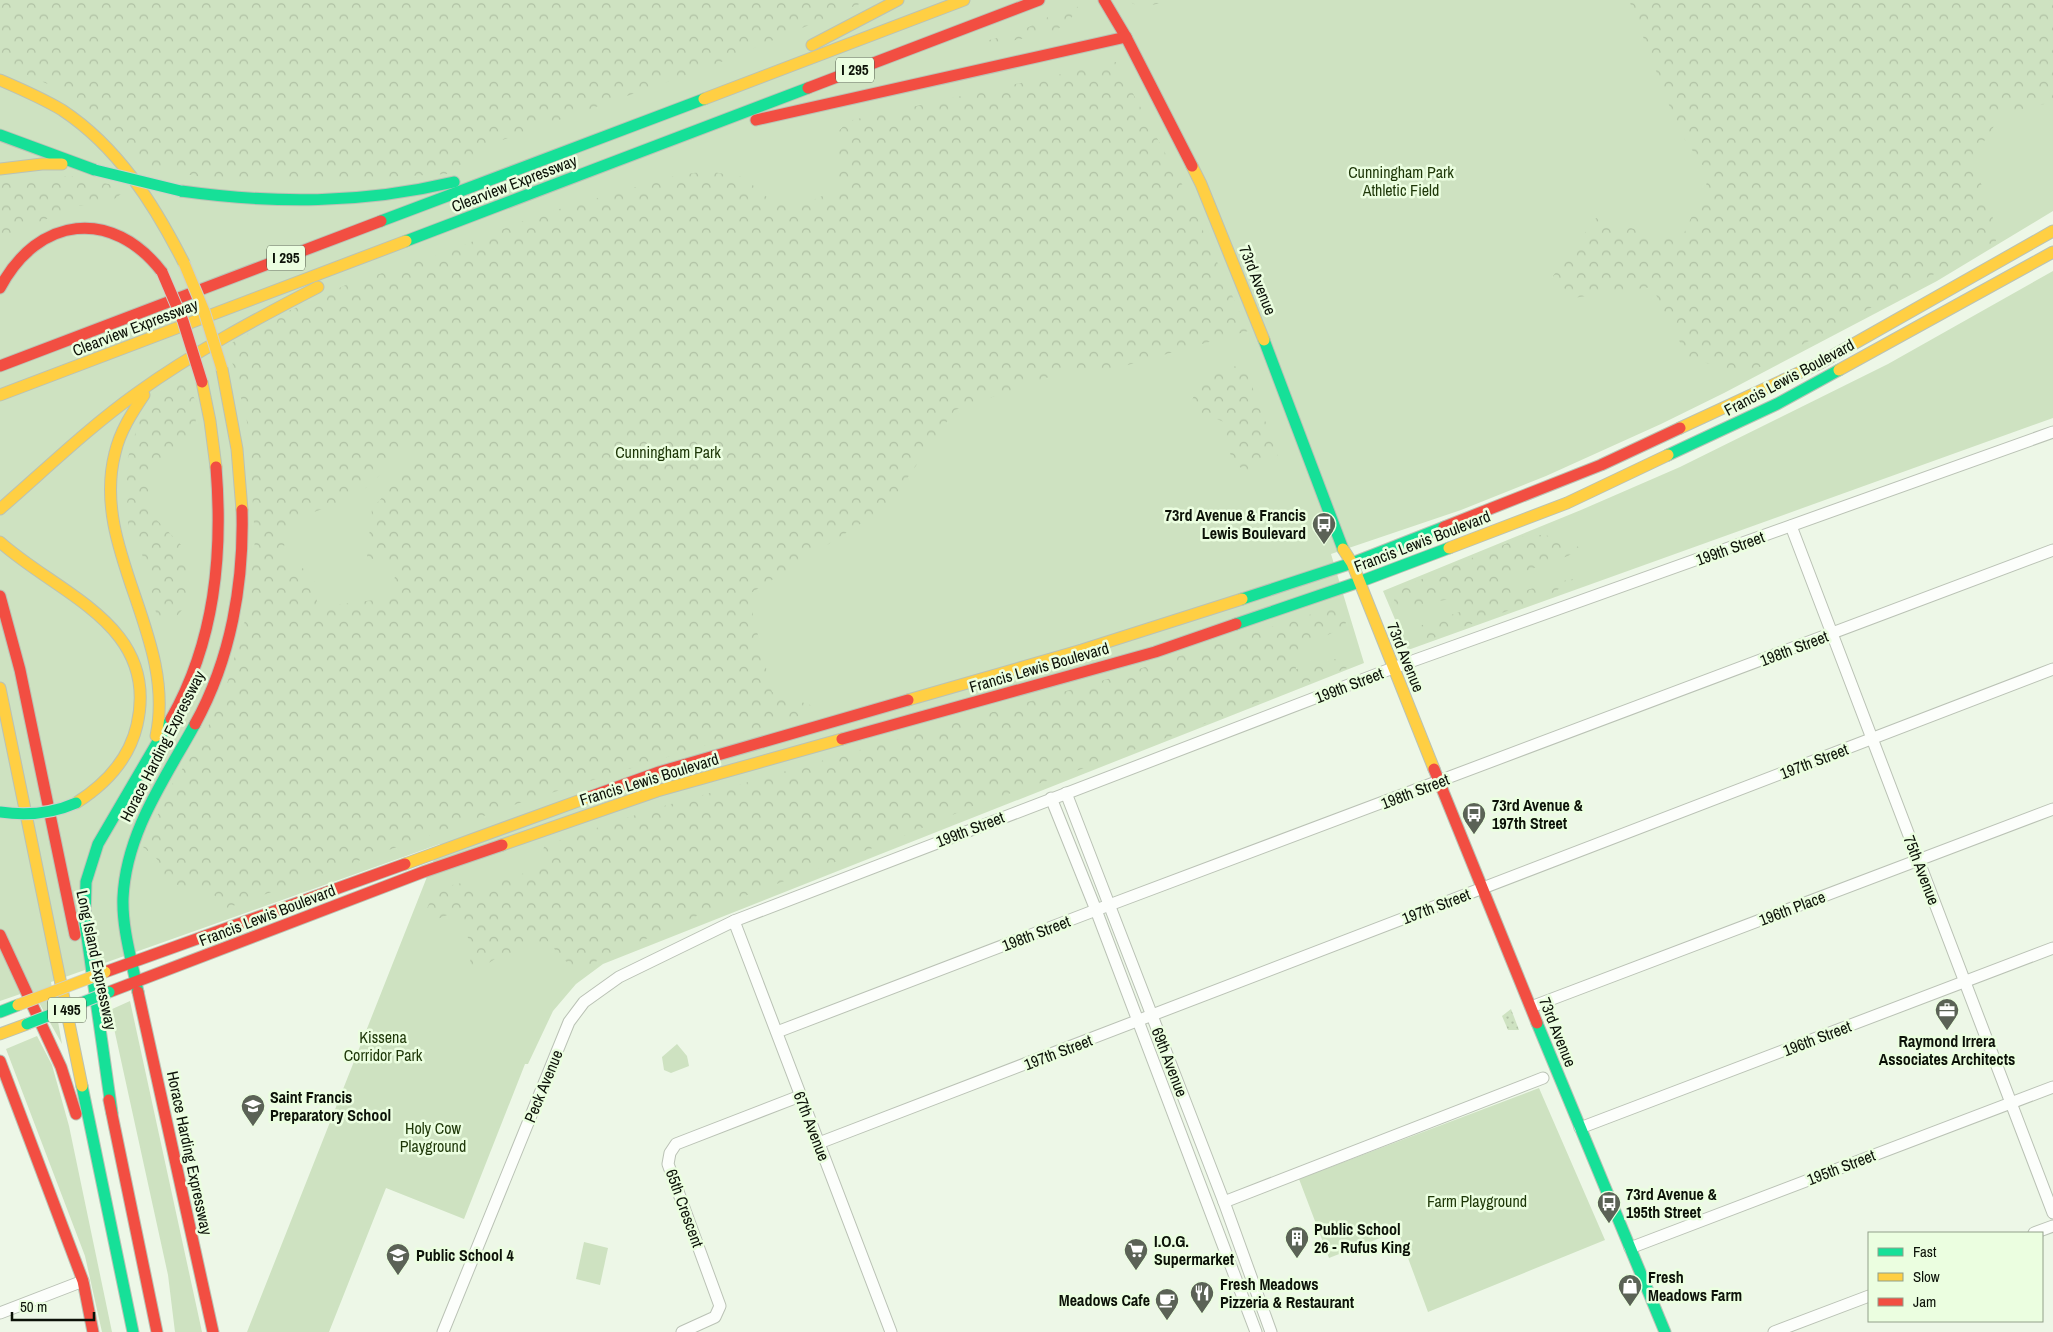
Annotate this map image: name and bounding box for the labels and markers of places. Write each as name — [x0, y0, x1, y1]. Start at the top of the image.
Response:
place label: 73rd Avenue & Francis Lewis Boulevard — [1165, 504, 1306, 544]
bus stop icon: 73rd Avenue & Francis Lewis Boulevard — [1311, 511, 1337, 545]
place label: 73rd Avenue & 197th Street — [1492, 794, 1583, 834]
bus stop icon: 73rd Avenue & 197th Street — [1461, 801, 1487, 835]
office icon: Raymond Irrera Associates Architects — [1934, 997, 1960, 1031]
place label: Raymond Irrera Associates Architects — [1879, 1030, 2015, 1070]
place label: Saint Francis Preparatory School — [270, 1086, 391, 1126]
school or university icon: Saint Francis Preparatory School — [240, 1093, 266, 1127]
place label: 73rd Avenue & 195th Street — [1626, 1183, 1717, 1223]
bus stop icon: 73rd Avenue & 195th Street — [1596, 1190, 1622, 1224]
place label: Public School 26 - Rufus King — [1314, 1218, 1410, 1258]
building icon: Public School 26 - Rufus King — [1284, 1225, 1310, 1259]
place label: I.O.G. Supermarket — [1154, 1230, 1235, 1270]
supermarket icon: I.O.G. Supermarket — [1123, 1237, 1149, 1271]
school or university icon: Public School 4 — [385, 1242, 411, 1276]
place label: Public School 4 — [416, 1244, 514, 1266]
place label: Fresh Meadows Farm — [1648, 1266, 1742, 1306]
place label: Fresh Meadows Pizzeria & Restaurant — [1220, 1273, 1355, 1313]
shop icon: Fresh Meadows Farm — [1617, 1273, 1643, 1307]
restaurant icon: Fresh Meadows Pizzeria & Restaurant — [1189, 1280, 1215, 1314]
cafe icon: Meadows Cafe — [1154, 1287, 1180, 1321]
place label: Meadows Cafe — [1059, 1289, 1150, 1311]

